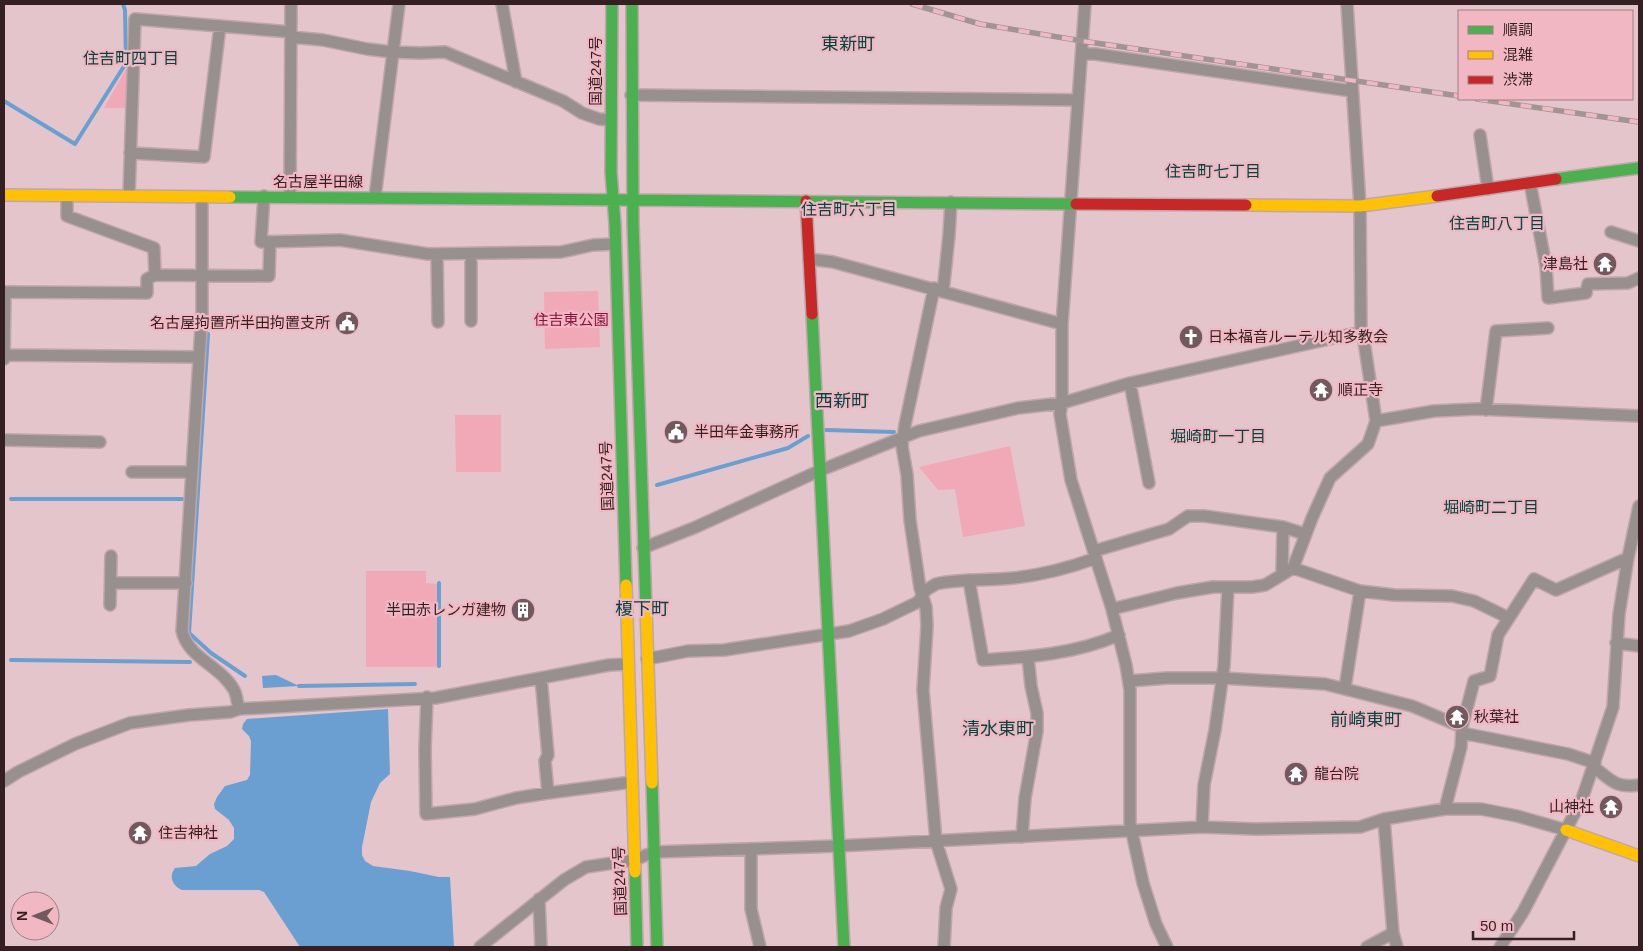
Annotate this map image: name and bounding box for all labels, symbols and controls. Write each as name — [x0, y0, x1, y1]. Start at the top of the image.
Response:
legend — [1458, 10, 1633, 100]
text: 順調 — [1503, 21, 1533, 38]
district label: 東新町 — [821, 34, 875, 54]
street label: 国道247号 — [587, 36, 604, 106]
text: 混雑 — [1503, 46, 1533, 63]
district label: 住吉町四丁目 — [83, 50, 179, 67]
text: 渋滞 — [1503, 71, 1533, 88]
district label: 住吉町七丁目 — [1165, 163, 1261, 180]
street label: 名古屋半田線 — [273, 173, 363, 190]
district label: 住吉町六丁目 — [801, 201, 897, 218]
district label: 住吉町八丁目 — [1449, 215, 1545, 232]
temple icon: 津島社 — [1592, 251, 1618, 277]
place label: 津島社 — [1543, 255, 1588, 272]
public building icon: 名古屋拘置所半田拘置支所 — [334, 310, 360, 336]
park label: 住吉東公園 — [533, 311, 609, 328]
place label: 名古屋拘置所半田拘置支所 — [150, 314, 330, 331]
church icon: 日本福音ルーテル知多教会 — [1178, 324, 1204, 350]
place label: 日本福音ルーテル知多教会 — [1208, 328, 1388, 345]
temple icon: 順正寺 — [1308, 377, 1334, 403]
place label: 順正寺 — [1338, 381, 1383, 398]
district label: 西新町 — [815, 391, 869, 411]
public building icon: 半田年金事務所 — [663, 419, 689, 445]
place label: 半田年金事務所 — [694, 423, 799, 440]
district label: 堀崎町一丁目 — [1170, 428, 1266, 445]
street label: 国道247号 — [597, 441, 616, 511]
district label: 堀崎町二丁目 — [1443, 499, 1539, 516]
building icon: 半田赤レンガ建物 — [510, 597, 536, 623]
district label: 榎下町 — [615, 599, 669, 619]
place label: 半田赤レンガ建物 — [386, 601, 506, 618]
temple icon: 秋葉社 — [1444, 704, 1470, 730]
place label: 秋葉社 — [1474, 708, 1519, 725]
district label: 前崎東町 — [1330, 710, 1402, 730]
district label: 清水東町 — [962, 719, 1034, 739]
temple icon: 龍台院 — [1283, 761, 1309, 787]
place label: 龍台院 — [1314, 765, 1359, 782]
temple icon: 山神社 — [1598, 794, 1624, 820]
place label: 山神社 — [1549, 798, 1594, 815]
temple icon: 住吉神社 — [127, 820, 153, 846]
place label: 住吉神社 — [158, 824, 218, 841]
street label: 国道247号 — [610, 846, 629, 916]
north arrow — [10, 891, 60, 941]
scale bar — [1473, 908, 1574, 940]
text: N — [14, 911, 30, 921]
text: 50 m — [1480, 917, 1513, 934]

